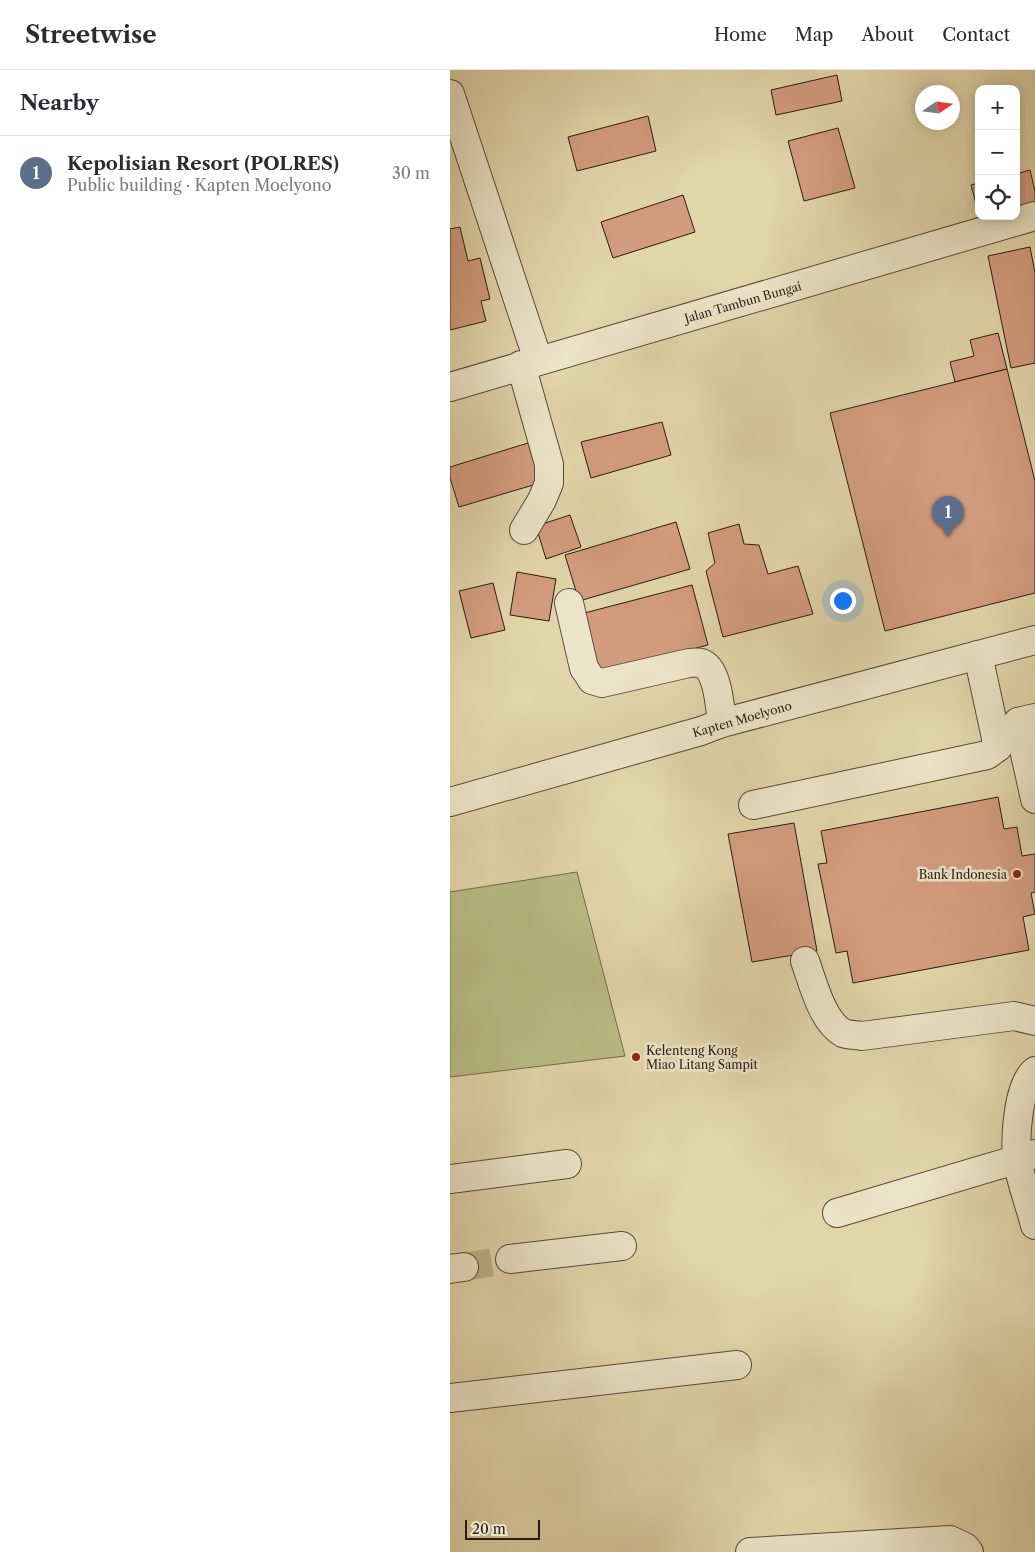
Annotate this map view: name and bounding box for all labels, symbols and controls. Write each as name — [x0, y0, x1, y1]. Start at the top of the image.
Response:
text: Streetwise — [25, 20, 157, 49]
text: Home — [714, 24, 767, 46]
text: Map — [795, 24, 833, 46]
text: About — [861, 24, 914, 46]
text: Contact — [942, 24, 1010, 46]
north arrow — [915, 85, 960, 130]
map controls — [975, 85, 1020, 220]
button: + — [975, 85, 1020, 130]
text: Nearby — [20, 90, 99, 115]
button: − — [975, 130, 1020, 175]
text: Kepolisian Resort (POLRES) — [67, 152, 339, 175]
text: 1 — [32, 163, 40, 183]
text: 30 m — [392, 163, 430, 183]
text: Public building · Kapten Moelyono — [67, 175, 332, 195]
button: locate — [975, 175, 1020, 220]
street label: Jalan Tambun Bungai — [681, 278, 804, 326]
pin: 1 — [932, 496, 964, 537]
your location — [830, 588, 856, 614]
street label: Kapten Moelyono — [691, 698, 793, 740]
place label: Bank Indonesia — [919, 867, 1008, 882]
marker: Bank Indonesia — [1011, 868, 1023, 880]
place label: Kelenteng Kong Miao Litang Sampit — [646, 1043, 758, 1072]
marker: Kelenteng Kong Miao Litang Sampit — [630, 1051, 642, 1063]
scale bar — [465, 1517, 540, 1540]
text: 20 m — [472, 1520, 506, 1538]

